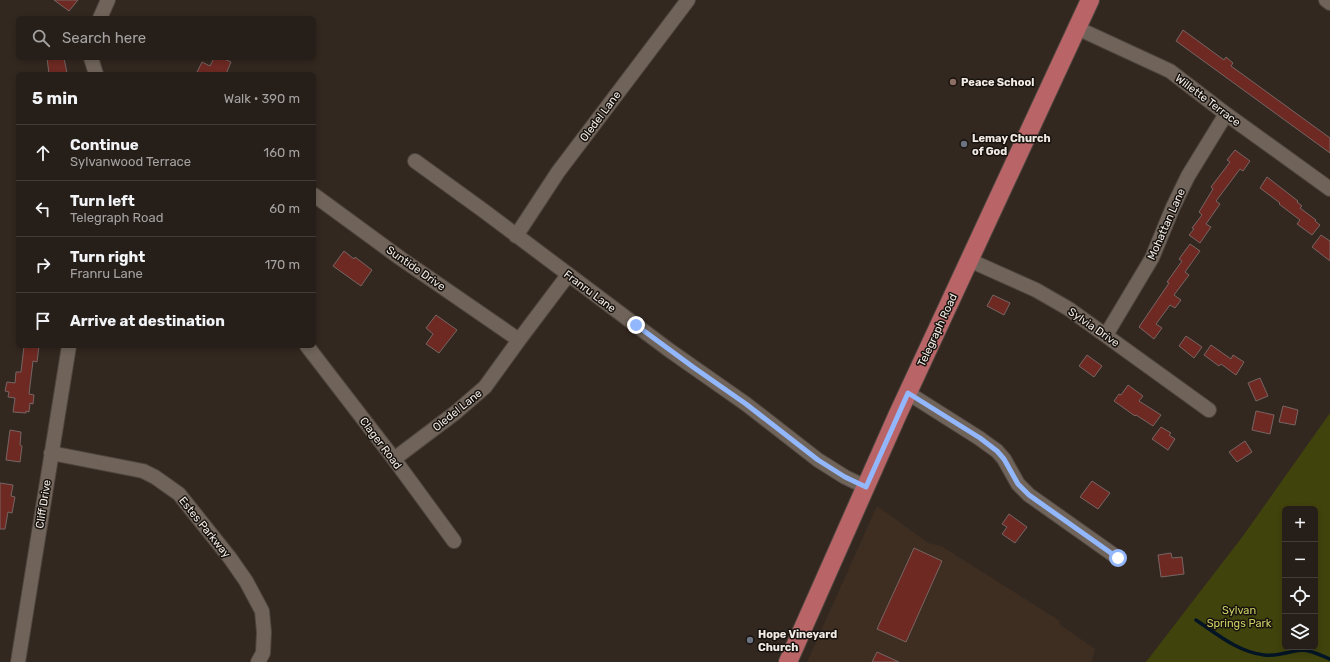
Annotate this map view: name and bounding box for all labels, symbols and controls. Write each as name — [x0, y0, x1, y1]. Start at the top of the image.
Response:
search box — [16, 16, 316, 60]
icon: search — [30, 27, 52, 49]
text: Search here — [62, 29, 146, 47]
street label: Willette Terrace — [1173, 72, 1243, 129]
place label: Peace School — [961, 76, 1034, 89]
marker: Peace School — [948, 77, 958, 87]
text: 5 min — [32, 88, 78, 108]
street label: Oledel Lane — [577, 89, 623, 144]
text: Walk · 390 m — [224, 91, 300, 106]
place label: Lemay Church of God — [972, 132, 1051, 158]
text: Continue — [70, 136, 139, 154]
marker: Lemay Church of God — [959, 139, 969, 149]
icon: ahead — [32, 142, 54, 164]
text: 160 m — [264, 145, 300, 160]
text: Sylvanwood Terrace — [70, 154, 191, 169]
street label: Mohattan Lane — [1145, 186, 1188, 262]
text: Turn left — [70, 192, 135, 210]
icon: left — [32, 198, 54, 220]
text: 60 m — [269, 201, 300, 216]
text: Telegraph Road — [70, 210, 163, 225]
street label: Suntide Drive — [384, 243, 448, 293]
text: Turn right — [70, 248, 145, 266]
icon: right — [32, 254, 54, 276]
text: 170 m — [265, 257, 300, 272]
text: Franru Lane — [70, 266, 143, 281]
street label: Franru Lane — [561, 268, 618, 315]
street label: Telegraph Road — [915, 292, 960, 369]
street label: Sylvia Drive — [1066, 305, 1122, 350]
icon: arrive — [32, 310, 54, 332]
text: Arrive at destination — [70, 312, 225, 330]
route end — [627, 316, 645, 334]
street label: Oledel Lane — [430, 387, 485, 434]
street label: Clager Road — [357, 415, 404, 472]
street label: Cliff Drive — [33, 479, 54, 529]
street label: Estes Parkway — [176, 494, 233, 560]
map controls — [1282, 506, 1318, 650]
button: + — [1282, 506, 1318, 542]
button: − — [1282, 542, 1318, 578]
route start — [1109, 549, 1127, 567]
button: locate — [1282, 578, 1318, 614]
park label: Sylvan Springs Park — [1207, 604, 1272, 630]
button: layers — [1282, 614, 1318, 650]
place label: Hope Vineyard Church — [758, 628, 837, 654]
marker: Hope Vineyard Church — [745, 635, 755, 645]

